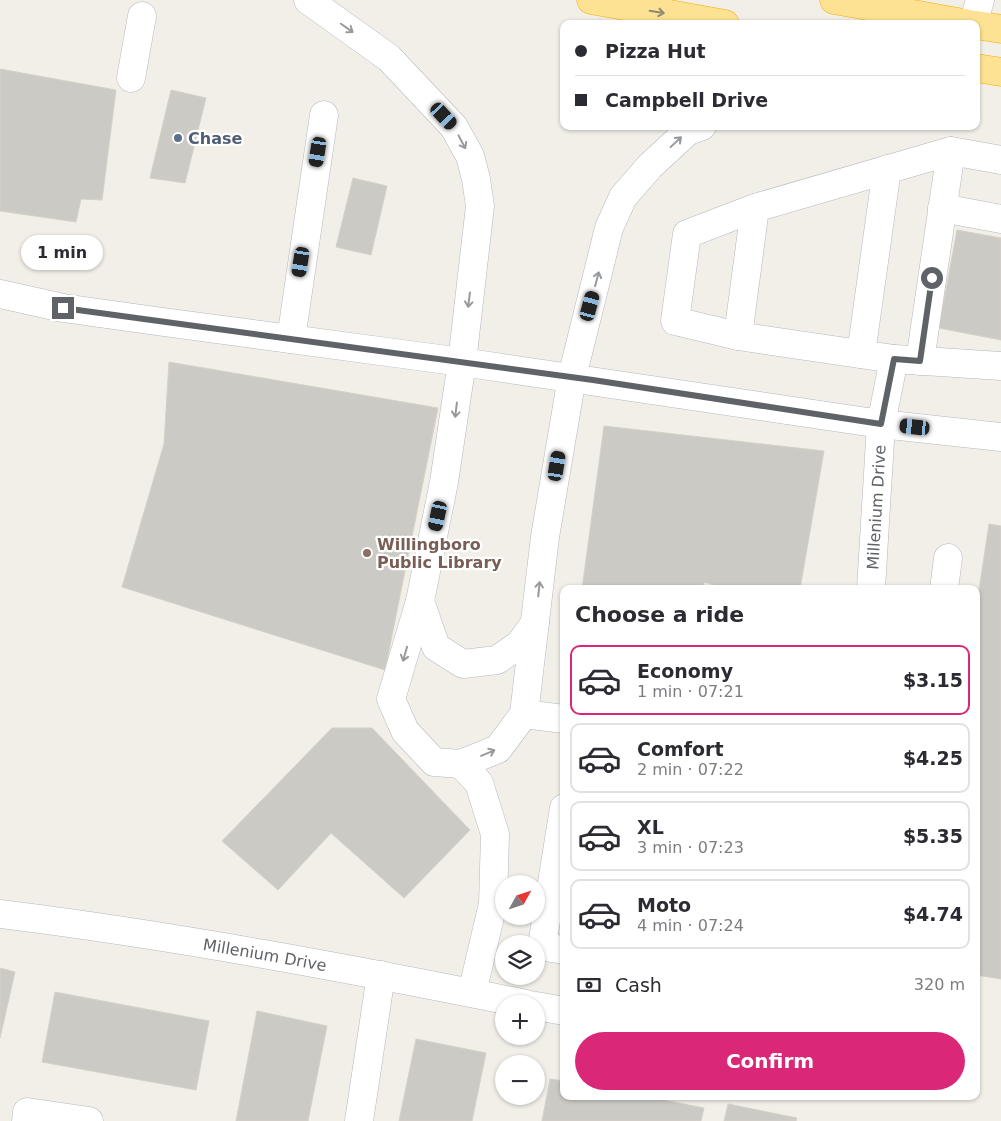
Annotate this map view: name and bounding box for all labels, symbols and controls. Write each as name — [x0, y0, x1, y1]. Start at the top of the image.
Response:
one-way arrow — [648, 7, 664, 17]
one-way arrow — [340, 23, 354, 33]
text: Pizza Hut — [605, 40, 706, 62]
text: Campbell Drive — [605, 89, 768, 111]
car — [428, 100, 459, 132]
place label: Chase — [188, 129, 242, 148]
marker: Chase — [172, 132, 184, 144]
one-way arrow — [457, 134, 467, 149]
car — [308, 136, 327, 168]
one-way arrow — [669, 136, 682, 148]
callout: 1 min — [22, 236, 104, 270]
text: 1 min — [37, 243, 87, 262]
car — [291, 246, 310, 278]
route start — [921, 267, 943, 289]
one-way arrow — [593, 272, 602, 288]
car — [578, 290, 601, 322]
one-way arrow — [464, 292, 474, 308]
route end — [52, 297, 74, 319]
one-way arrow — [450, 402, 460, 418]
car — [899, 418, 930, 436]
street label: Millenium Drive — [863, 444, 889, 570]
car — [547, 450, 566, 482]
car — [427, 500, 448, 532]
place label: Willingboro Public Library — [377, 535, 502, 572]
marker: Willingboro Public Library — [361, 547, 373, 559]
one-way arrow — [534, 581, 544, 597]
text: Choose a ride — [575, 602, 744, 627]
one-way arrow — [399, 646, 409, 662]
icon: car — [577, 658, 622, 703]
text: Economy — [637, 660, 733, 682]
text: $3.15 — [903, 669, 963, 691]
text: 1 min · 07:21 — [637, 682, 744, 701]
icon: car — [577, 736, 622, 781]
text: Comfort — [637, 738, 724, 760]
one-way arrow — [480, 747, 495, 757]
text: $4.25 — [903, 747, 963, 769]
text: 2 min · 07:22 — [637, 760, 744, 779]
icon: car — [577, 814, 622, 859]
text: XL — [637, 816, 664, 838]
text: $5.35 — [903, 825, 963, 847]
text: 3 min · 07:23 — [637, 838, 744, 857]
north arrow — [495, 875, 545, 925]
map controls — [495, 875, 545, 1105]
icon: car — [577, 892, 622, 937]
text: Moto — [637, 894, 691, 916]
text: $4.74 — [903, 903, 963, 925]
text: 4 min · 07:24 — [637, 916, 744, 935]
street label: Millenium Drive — [202, 934, 328, 975]
button: layers — [495, 935, 545, 985]
icon: cash — [575, 971, 603, 999]
text: Cash — [615, 974, 662, 996]
text: 320 m — [914, 975, 965, 994]
button: + — [495, 995, 545, 1045]
button: Confirm — [575, 1032, 965, 1090]
button: − — [495, 1055, 545, 1105]

